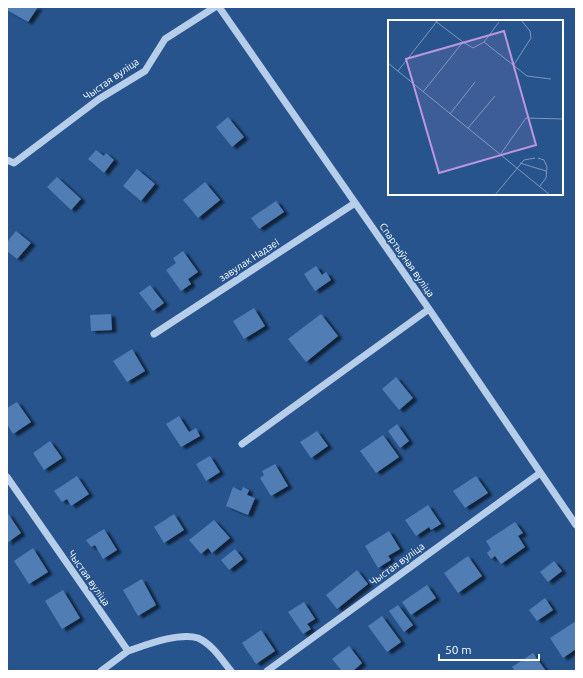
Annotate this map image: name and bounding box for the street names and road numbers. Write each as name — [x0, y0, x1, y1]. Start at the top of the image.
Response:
street label: Чыстая вуліца — [81, 56, 141, 102]
street label: Спартыўная вуліца — [377, 221, 437, 299]
street label: завулак Надзеі — [217, 237, 281, 283]
street label: Чыстая вуліца — [367, 540, 427, 588]
street label: Чыстая вуліца — [66, 548, 112, 608]

